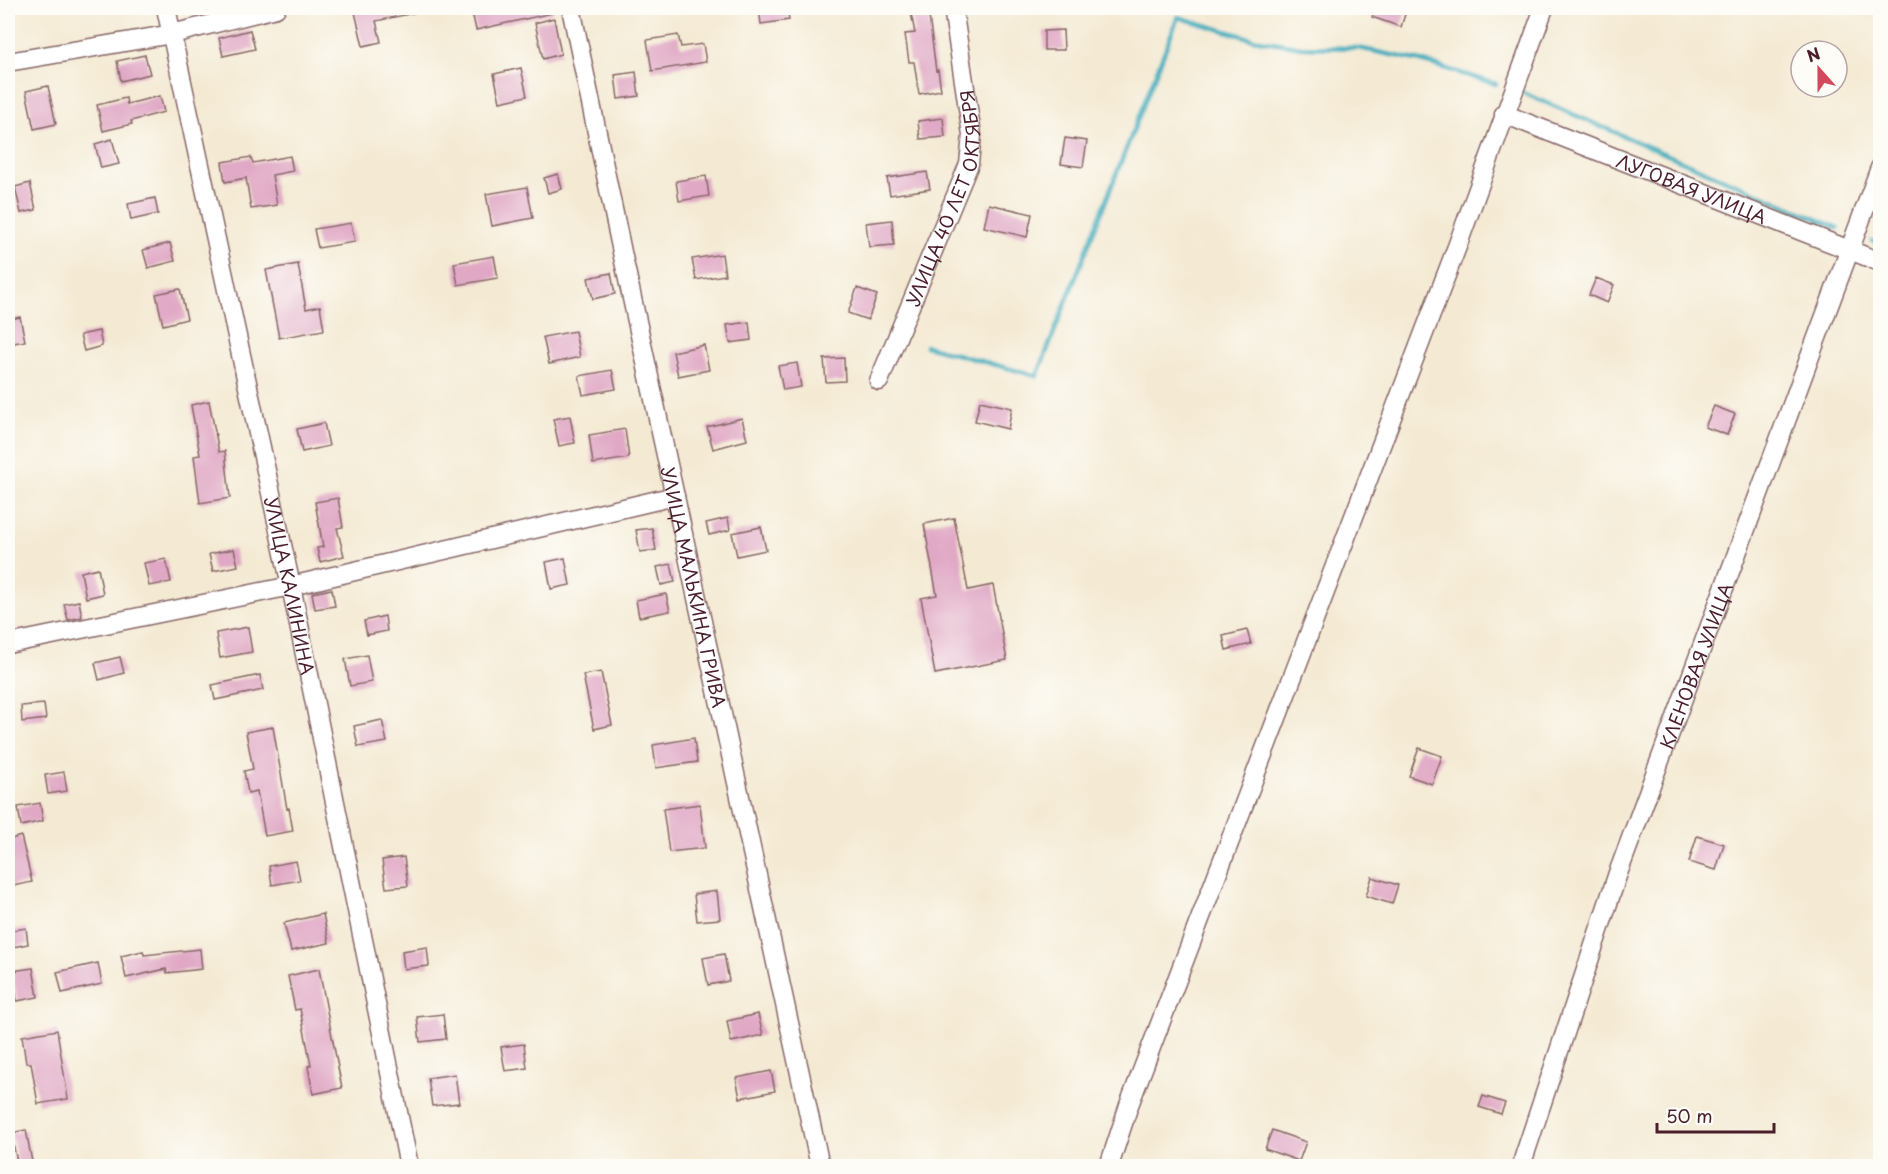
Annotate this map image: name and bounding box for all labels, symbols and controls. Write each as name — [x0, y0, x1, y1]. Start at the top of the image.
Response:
north arrow — [1789, 39, 1849, 99]
text: N — [1803, 41, 1823, 68]
street label: УЛИЦА 40 ЛЕТ ОКТЯБРЯ — [898, 88, 986, 310]
street label: ЛУГОВАЯ УЛИЦА — [1613, 146, 1771, 230]
street label: УЛИЦА МАЛЬКИНА ГРИВА — [655, 464, 734, 710]
street label: УЛИЦА КАЛИНИНА — [259, 494, 322, 677]
street label: КЛЕНОВАЯ УЛИЦА — [1652, 578, 1738, 753]
scale bar — [1657, 1096, 1774, 1134]
text: 50 m — [1666, 1102, 1713, 1129]

